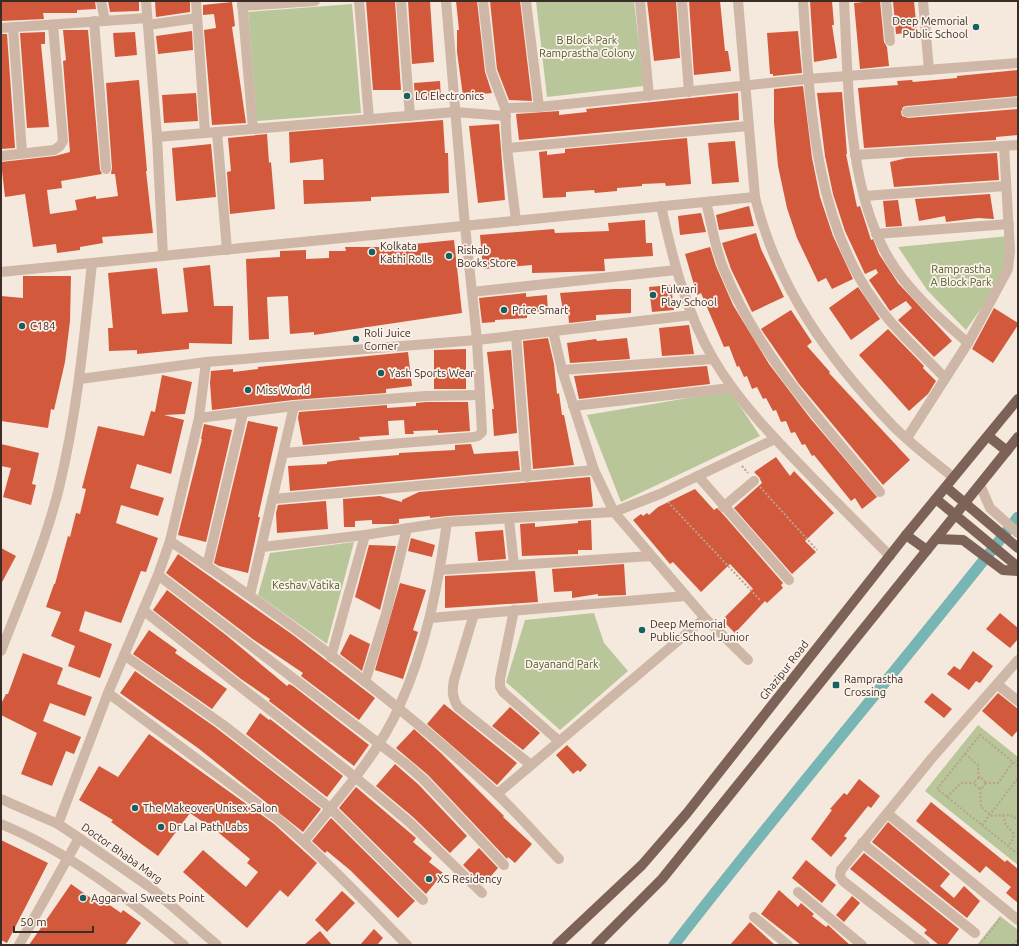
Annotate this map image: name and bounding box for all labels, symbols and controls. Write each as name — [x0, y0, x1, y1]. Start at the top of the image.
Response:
place label: Deep Memorial Public School — [892, 15, 968, 40]
marker: Deep Memorial Public School — [971, 22, 981, 32]
park label: B Block Park Ramprastha Colony — [539, 34, 636, 59]
place label: LG Electronics — [415, 90, 484, 102]
marker: LG Electronics — [402, 91, 412, 101]
place label: Kolkata Kathi Rolls — [380, 240, 432, 265]
place label: Rishab Books Store — [457, 244, 516, 269]
marker: Kolkata Kathi Rolls — [367, 247, 377, 257]
marker: Rishab Books Store — [444, 251, 454, 261]
park label: Ramprastha A Block Park — [930, 263, 992, 288]
place label: Fulwari Play School — [661, 283, 717, 308]
marker: Fulwari Play School — [648, 290, 658, 300]
place label: Price Smart — [512, 304, 569, 316]
marker: Price Smart — [499, 305, 509, 315]
place label: C184 — [30, 320, 55, 332]
marker: C184 — [17, 321, 27, 331]
place label: Roli Juice Corner — [364, 327, 411, 352]
marker: Roli Juice Corner — [351, 334, 361, 344]
place label: Yash Sports Wear — [389, 367, 475, 379]
marker: Yash Sports Wear — [376, 368, 386, 378]
place label: Miss World — [256, 384, 310, 396]
marker: Miss World — [243, 385, 253, 395]
park label: Keshav Vatika — [272, 579, 340, 591]
place label: Deep Memorial Public School Junior — [650, 618, 750, 643]
marker: Deep Memorial Public School Junior — [637, 625, 647, 635]
street label: Ghazipur Road — [757, 638, 811, 702]
park label: Dayanand Park — [525, 658, 599, 670]
place label: Ramprastha Crossing — [844, 673, 903, 698]
marker: Ramprastha Crossing — [831, 680, 841, 690]
place label: The Makeover Unisex Salon — [143, 802, 278, 814]
marker: The Makeover Unisex Salon — [130, 803, 140, 813]
street label: Doctor Bhaba Marg — [79, 821, 165, 885]
place label: Dr Lal Path Labs — [169, 821, 248, 833]
marker: Dr Lal Path Labs — [156, 822, 166, 832]
place label: XS Residency — [437, 873, 502, 885]
marker: XS Residency — [424, 874, 434, 884]
place label: Aggarwal Sweets Point — [91, 892, 205, 904]
marker: Aggarwal Sweets Point — [78, 893, 88, 903]
scale bar — [14, 908, 93, 934]
text: 50 m — [20, 915, 47, 928]

